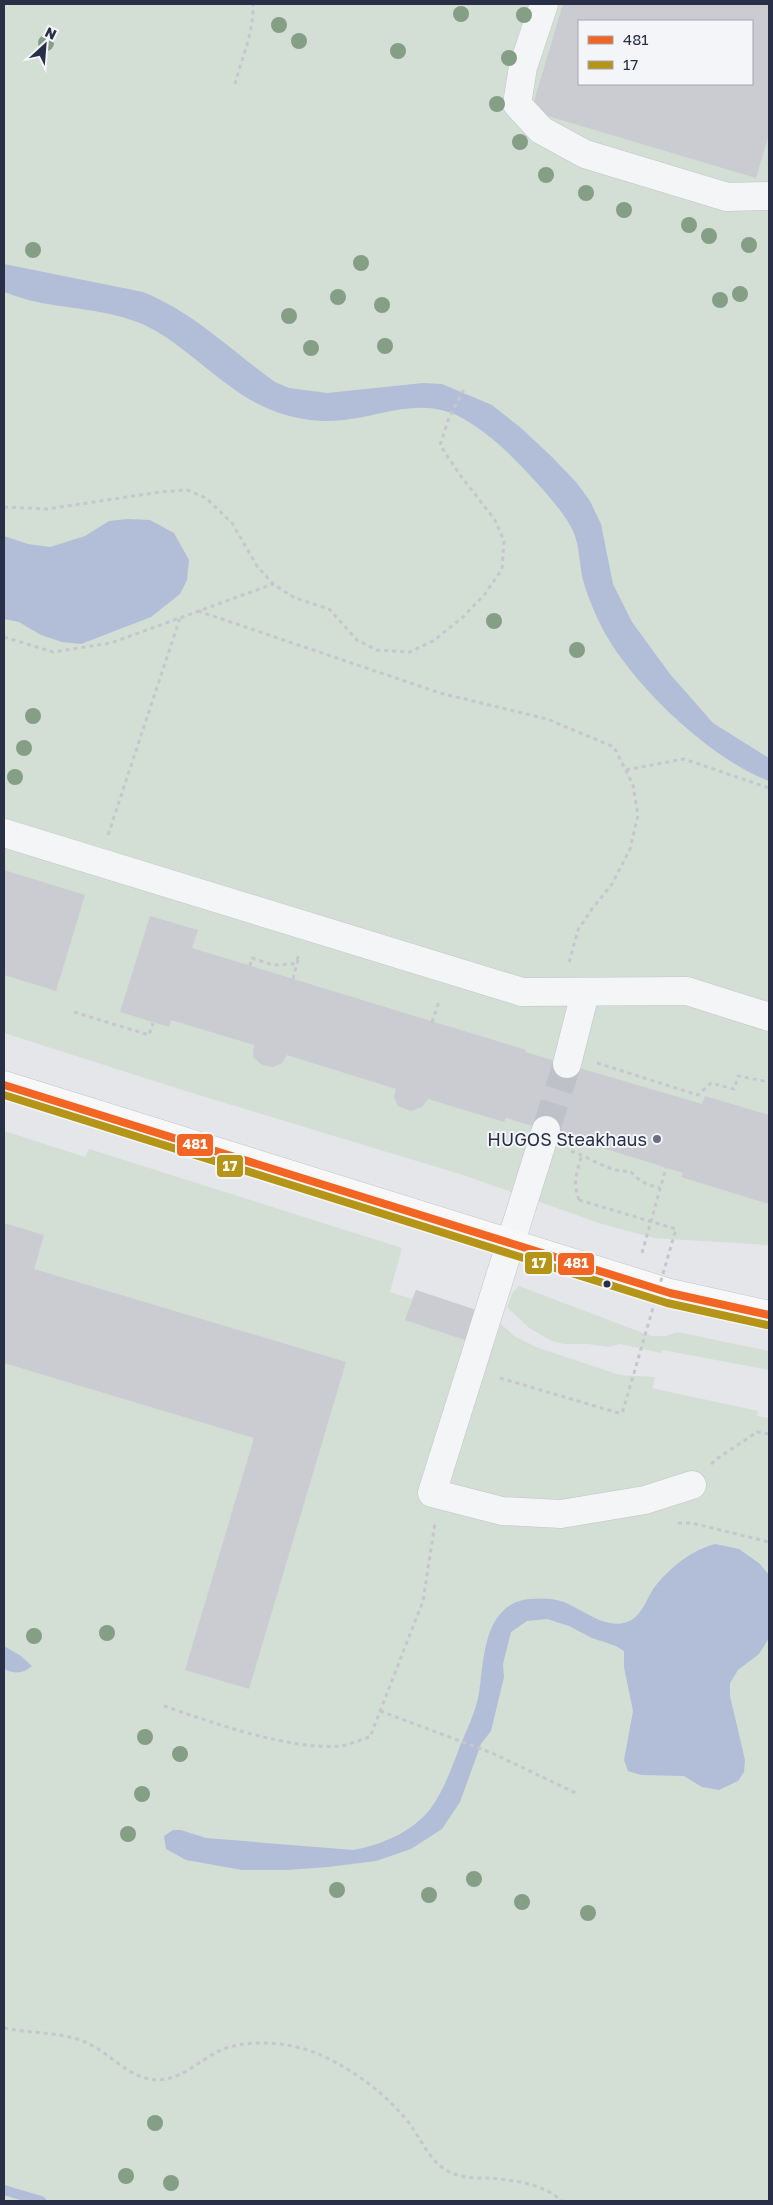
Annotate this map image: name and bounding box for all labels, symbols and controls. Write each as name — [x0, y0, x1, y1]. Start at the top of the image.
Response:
north arrow — [20, 20, 70, 70]
legend — [578, 20, 753, 85]
text: N — [42, 23, 59, 43]
text: 481 — [623, 30, 649, 48]
text: 17 — [623, 55, 638, 73]
place label: HUGOS Steakhaus — [487, 1128, 647, 1150]
line badge: 481 — [176, 1133, 214, 1157]
marker: HUGOS Steakhaus — [651, 1133, 663, 1145]
text: 481 — [183, 1135, 207, 1152]
line badge: 17 — [216, 1154, 244, 1178]
text: 17 — [223, 1157, 238, 1174]
line badge: 17 — [524, 1251, 553, 1275]
line badge: 481 — [557, 1252, 595, 1276]
text: 17 — [532, 1254, 547, 1271]
text: 481 — [564, 1254, 588, 1271]
unlabelled marker — [602, 1279, 612, 1289]

